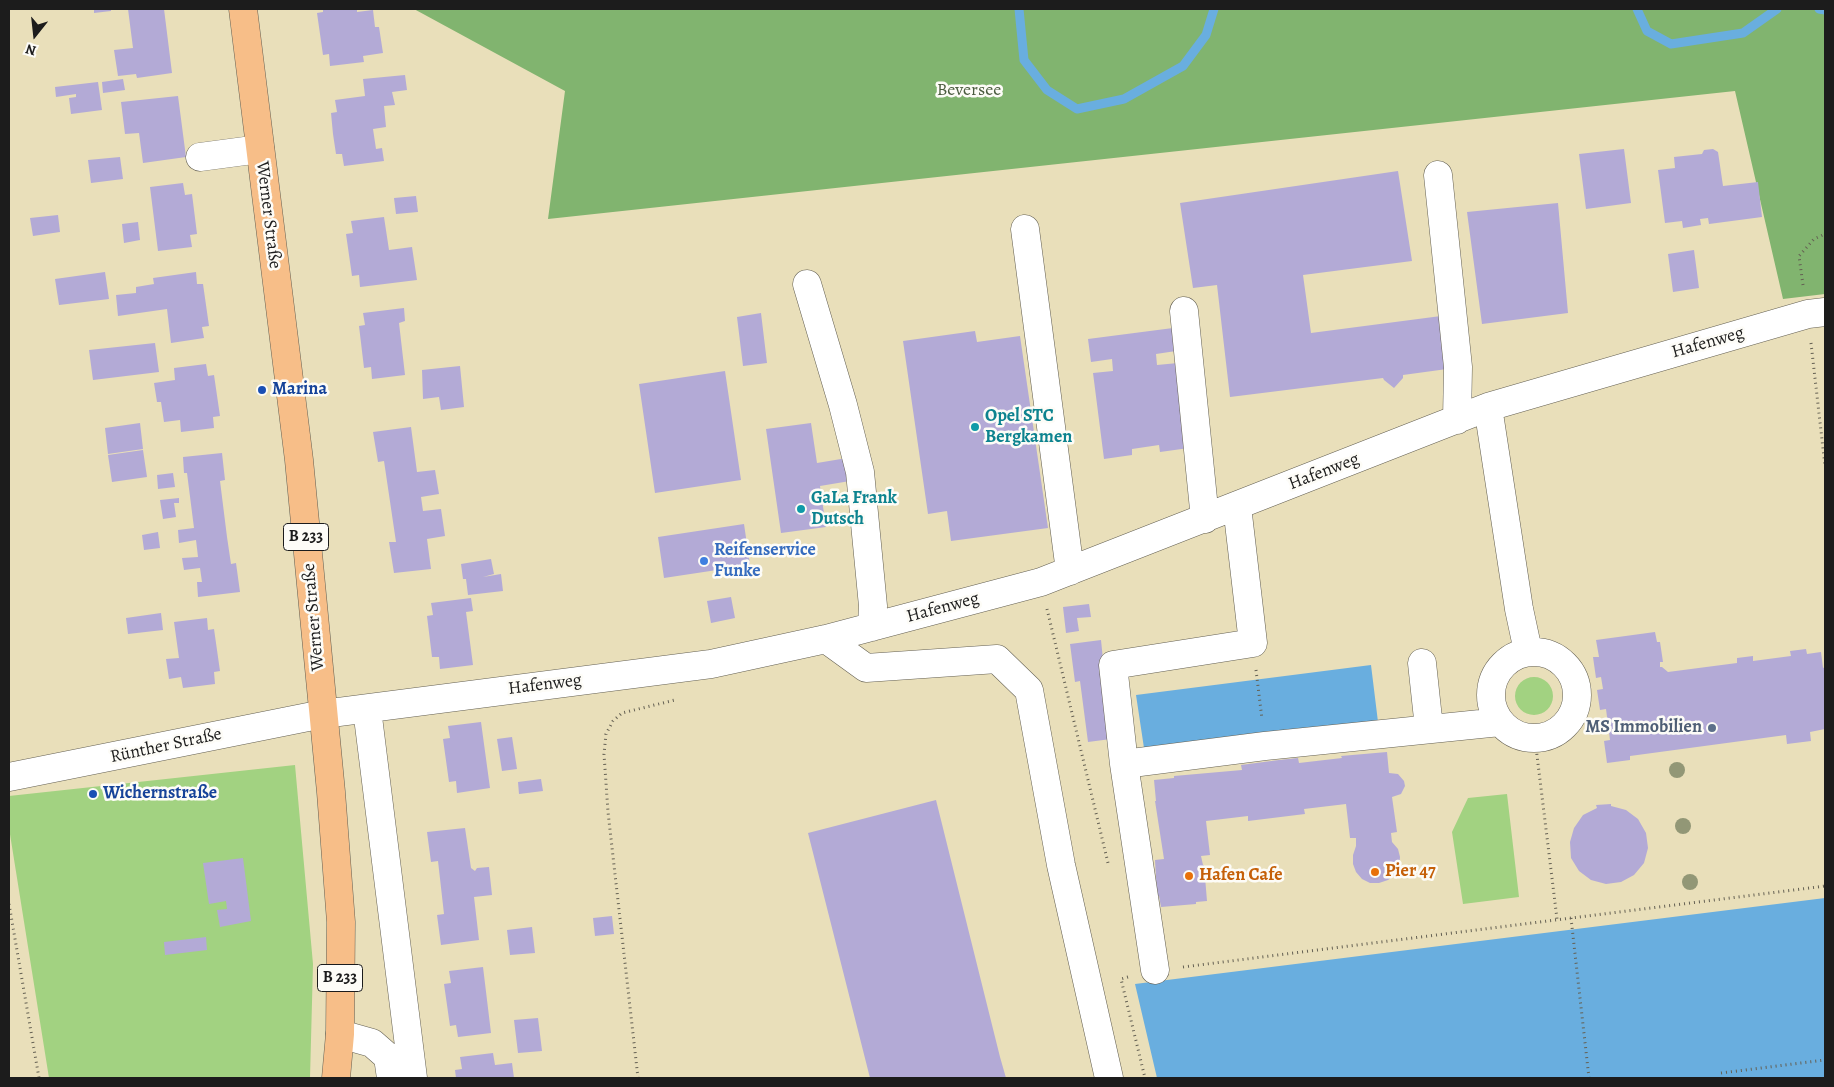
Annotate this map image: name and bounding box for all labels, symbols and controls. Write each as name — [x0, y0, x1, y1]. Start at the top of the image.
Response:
north arrow — [10, 10, 60, 60]
text: N — [23, 39, 38, 60]
park label: Beversee — [937, 80, 1001, 102]
street label: Werner Straße — [251, 160, 285, 270]
street label: Hafenweg — [1669, 322, 1747, 364]
place label: Marina — [272, 379, 327, 401]
marker: Marina — [256, 384, 268, 396]
place label: Opel STC Bergkamen — [985, 406, 1072, 448]
marker: Opel STC Bergkamen — [969, 421, 981, 433]
street label: Hafenweg — [1286, 449, 1362, 495]
place label: GaLa Frank Dutsch — [811, 488, 897, 530]
marker: GaLa Frank Dutsch — [795, 503, 807, 515]
road number: B 233 — [284, 524, 328, 550]
place label: Reifenservice Funke — [714, 540, 816, 582]
marker: Reifenservice Funke — [698, 555, 710, 567]
street label: Werner Straße — [299, 562, 329, 672]
street label: Hafenweg — [904, 588, 982, 628]
street label: Hafenweg — [507, 670, 583, 700]
place label: MS Immobilien — [1585, 717, 1702, 739]
marker: MS Immobilien — [1706, 722, 1718, 734]
street label: Rünther Straße — [108, 724, 224, 768]
place label: Wichernstraße — [103, 783, 217, 805]
marker: Wichernstraße — [87, 788, 99, 800]
place label: Pier 47 — [1385, 861, 1436, 883]
place label: Hafen Cafe — [1199, 865, 1282, 887]
marker: Pier 47 — [1369, 866, 1381, 878]
marker: Hafen Cafe — [1183, 870, 1195, 882]
road number: B 233 — [318, 964, 362, 991]

